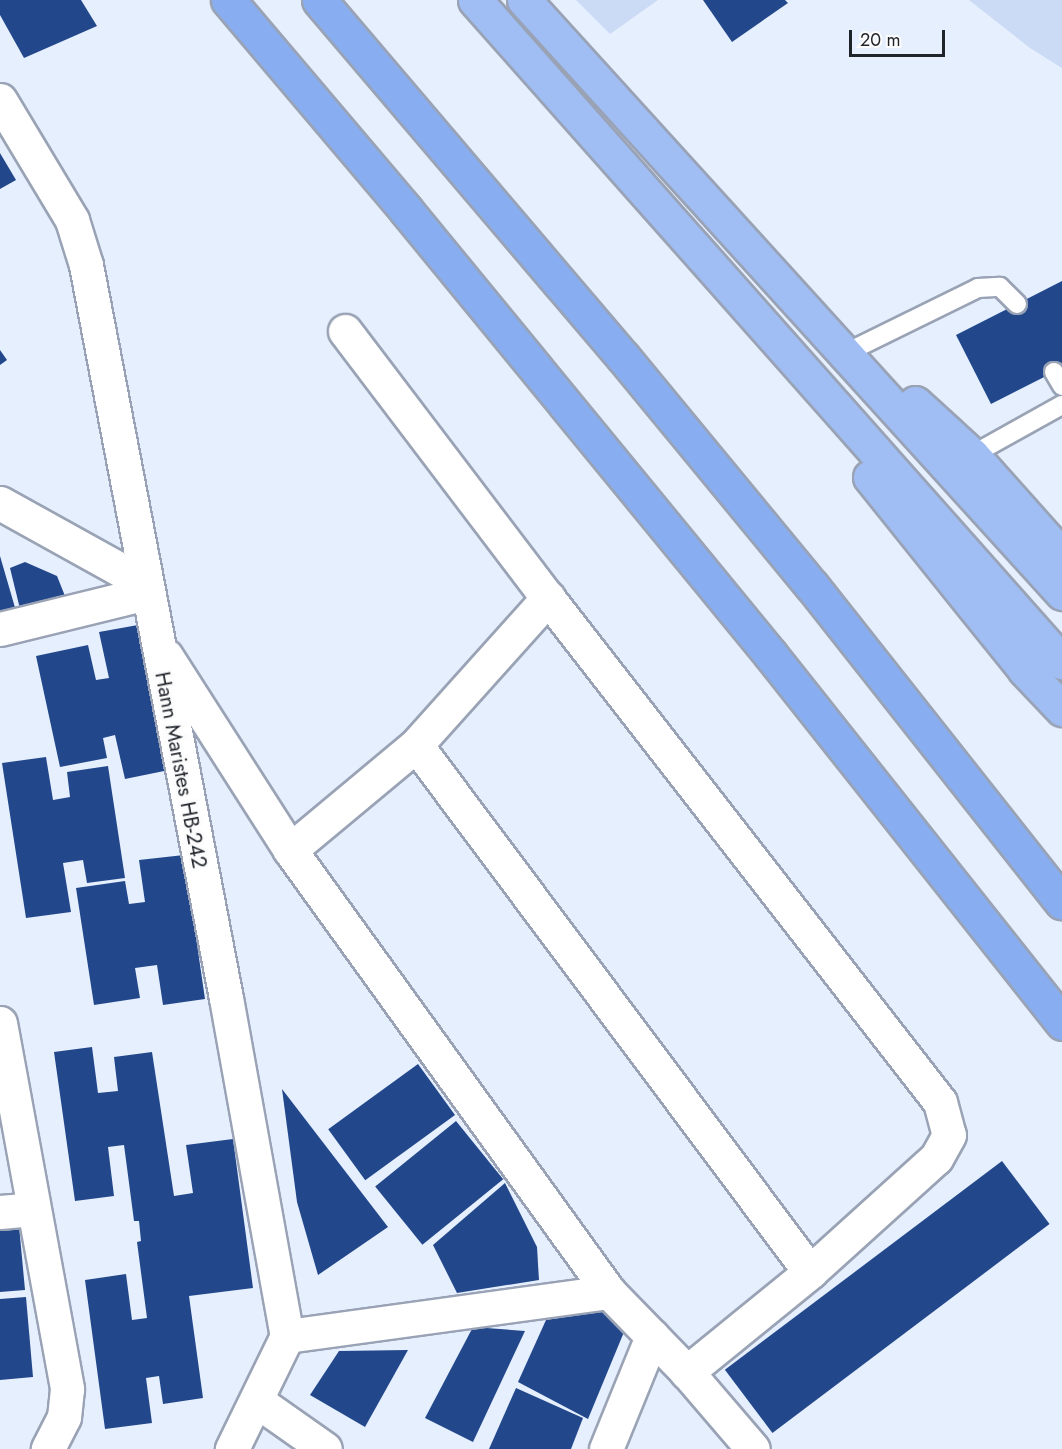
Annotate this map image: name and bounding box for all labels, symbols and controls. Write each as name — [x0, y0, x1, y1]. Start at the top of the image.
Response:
scale bar — [852, 18, 948, 56]
text: 20 m — [860, 27, 900, 53]
street label: Hann Maristes HB-242 — [150, 670, 212, 870]

